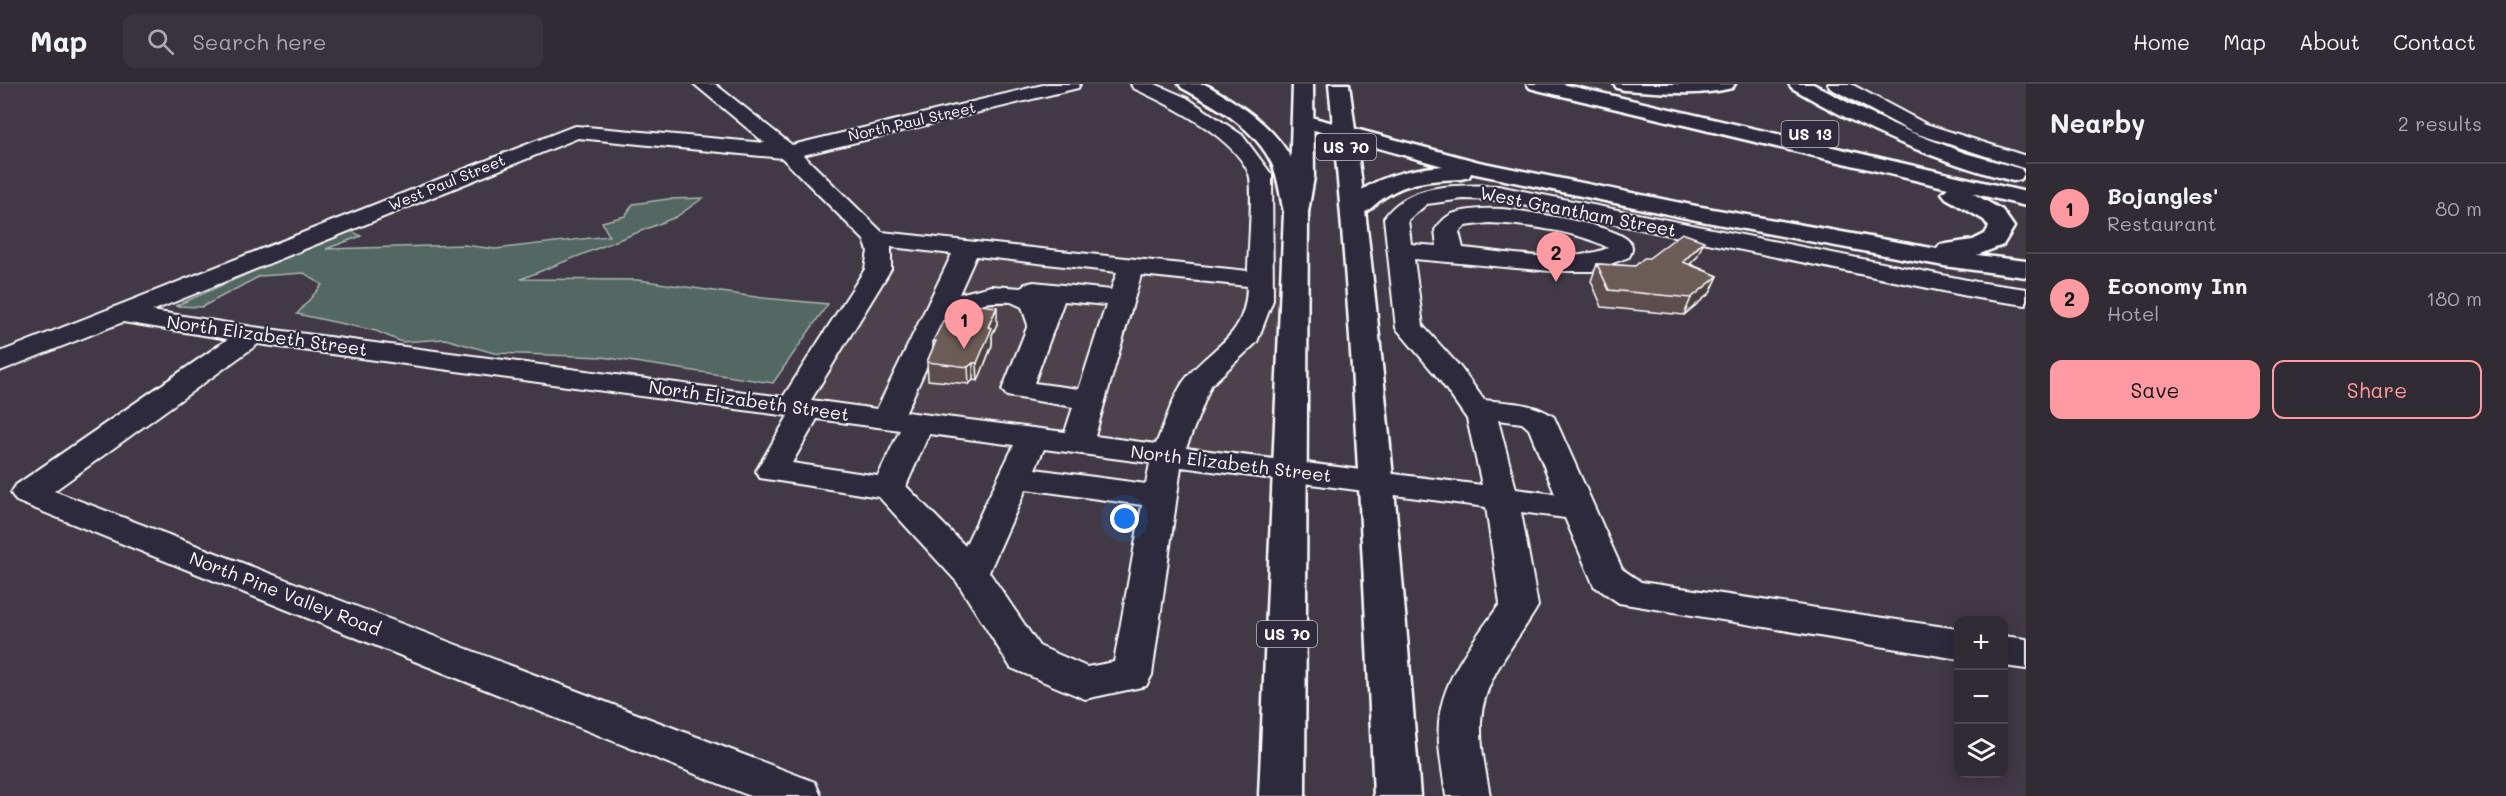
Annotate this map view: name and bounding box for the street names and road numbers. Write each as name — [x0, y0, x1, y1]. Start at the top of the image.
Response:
street label: North Paul Street — [846, 97, 978, 145]
road number: US 13 — [1782, 121, 1838, 147]
road number: US 70 — [1316, 134, 1376, 160]
street label: West Paul Street — [385, 150, 508, 215]
street label: West Grantham Street — [1478, 180, 1678, 242]
street label: North Elizabeth Street — [165, 309, 369, 361]
street label: North Elizabeth Street — [647, 374, 851, 426]
street label: North Elizabeth Street — [1129, 439, 1333, 487]
street label: North Pine Valley Road — [186, 545, 384, 641]
road number: US 70 — [1257, 621, 1317, 647]

